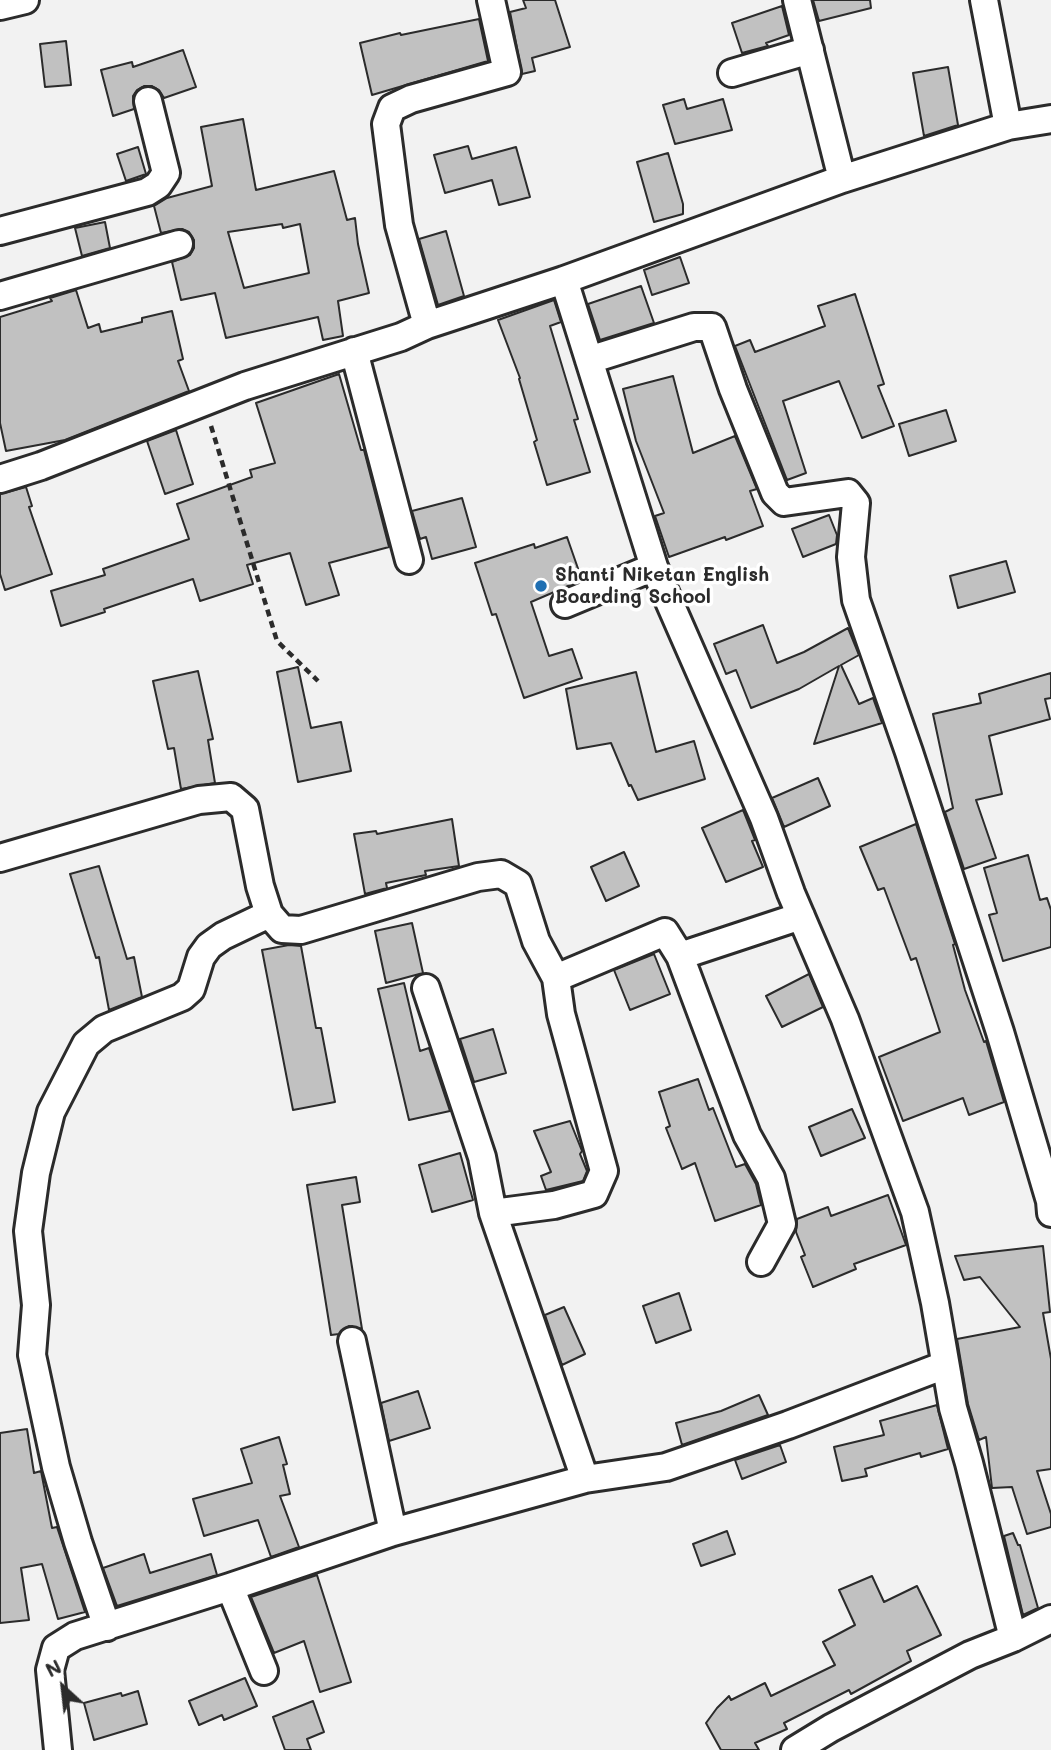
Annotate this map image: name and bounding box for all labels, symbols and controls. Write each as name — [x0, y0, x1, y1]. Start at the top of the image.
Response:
place label: Shanti Niketan English Boarding School — [555, 564, 769, 608]
marker: Shanti Niketan English Boarding School — [533, 578, 549, 594]
north arrow — [28, 1652, 98, 1722]
text: N — [41, 1653, 65, 1682]

